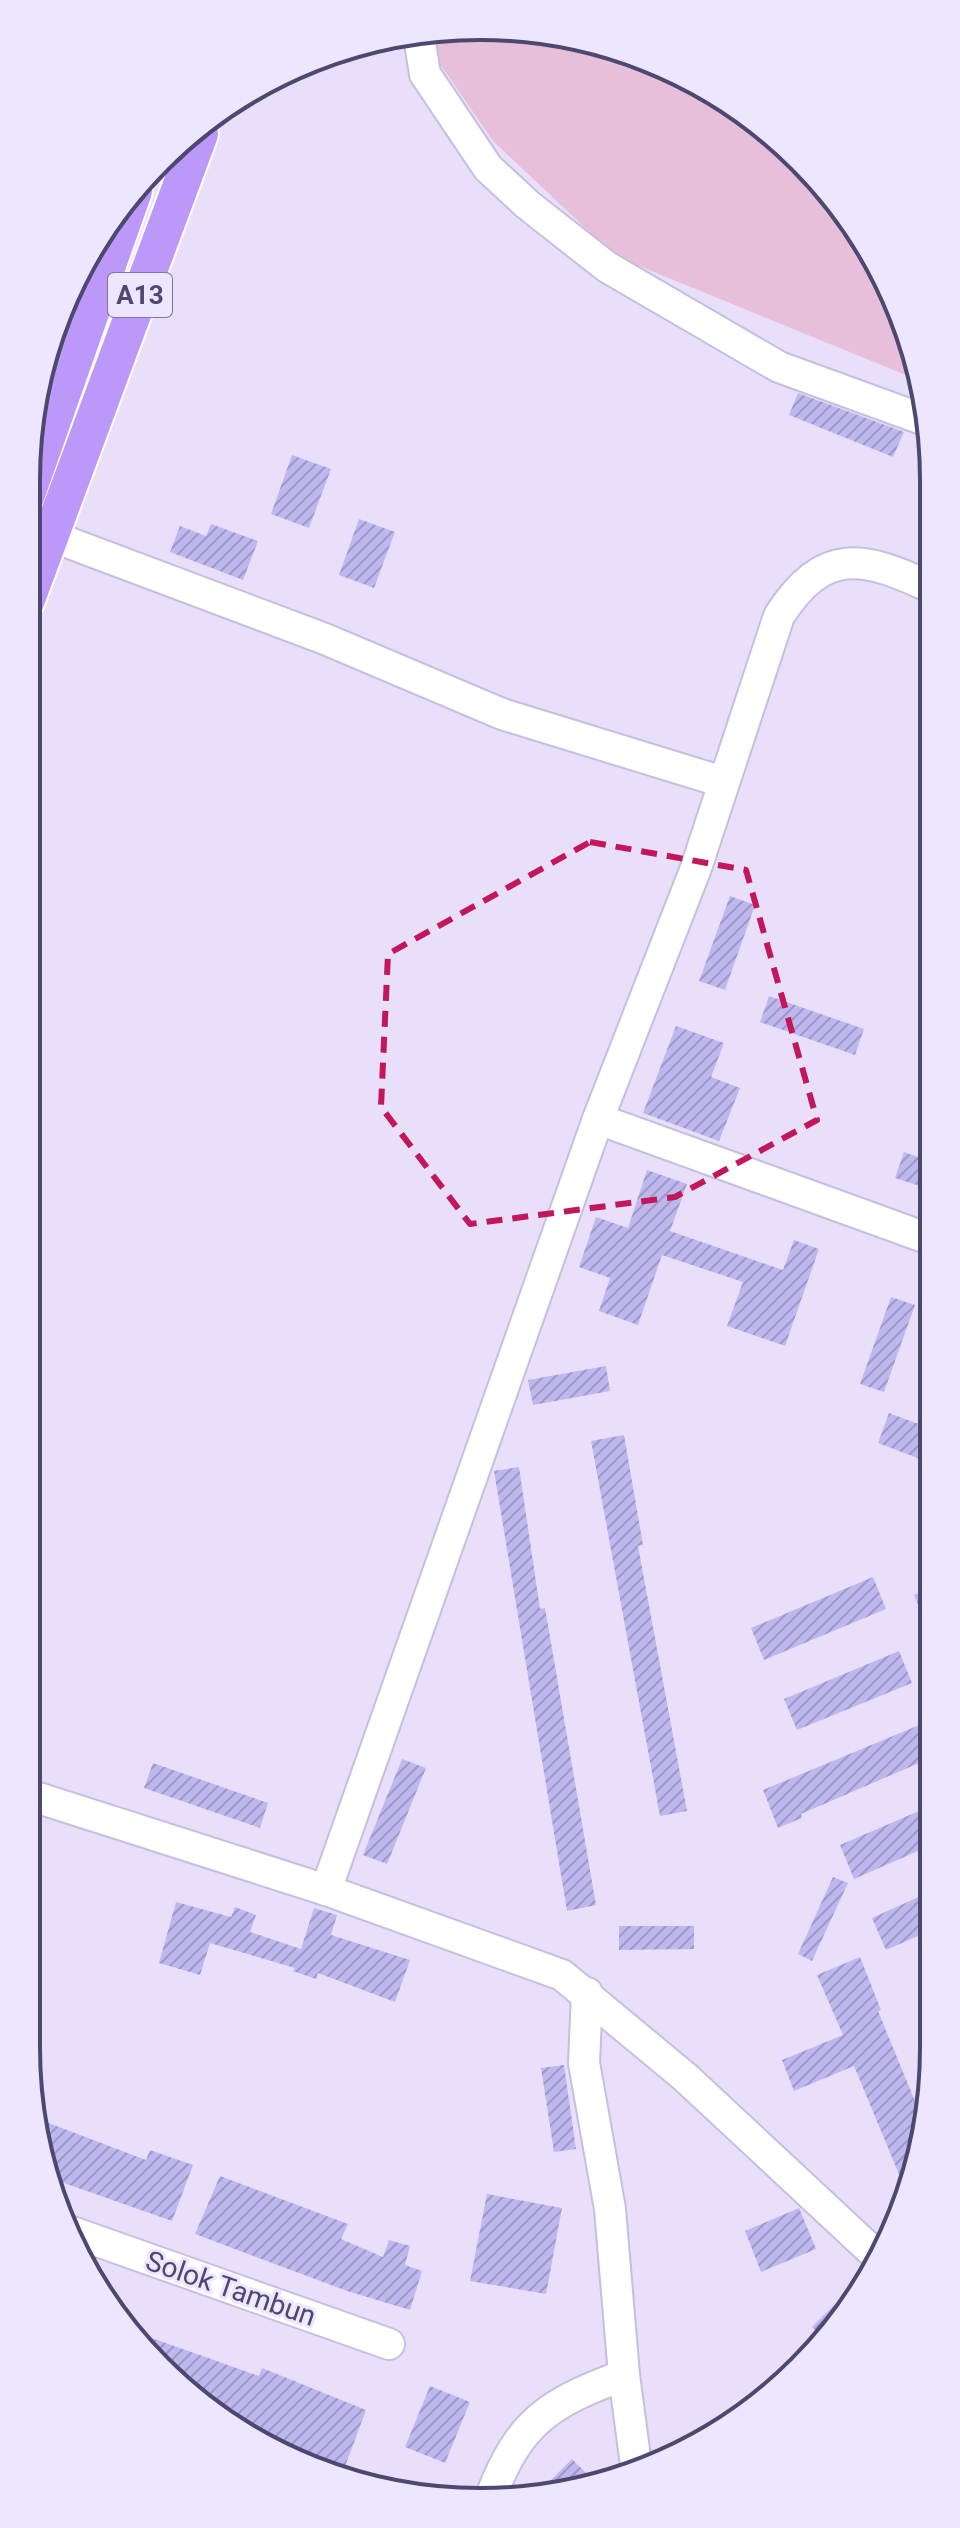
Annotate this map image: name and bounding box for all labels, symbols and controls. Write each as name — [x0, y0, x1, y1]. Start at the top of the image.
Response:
road number: A13 — [108, 273, 172, 317]
street label: Solok Tambun — [142, 2244, 320, 2333]

